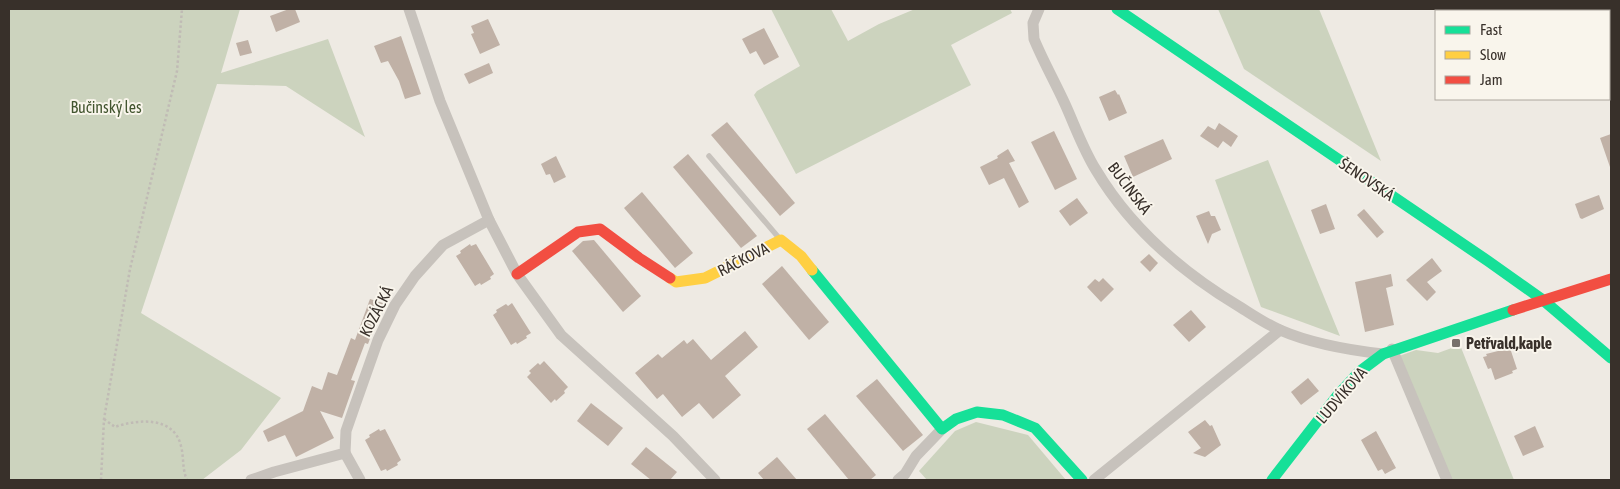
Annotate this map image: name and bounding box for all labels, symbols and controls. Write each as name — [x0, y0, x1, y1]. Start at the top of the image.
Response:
legend — [1435, 10, 1610, 100]
text: Fast — [1480, 21, 1502, 38]
text: Slow — [1480, 46, 1506, 63]
text: Jam — [1480, 71, 1503, 88]
park label: Bučinský les — [70, 98, 142, 117]
street label: ŠENOVSKÁ — [1336, 154, 1398, 204]
street label: BUČINSKÁ — [1105, 159, 1155, 218]
street label: RÁČKOVA — [714, 238, 772, 279]
street label: KOZÁCKÁ — [356, 283, 396, 339]
place label: Petřvald,kaple — [1466, 334, 1552, 352]
marker: Petřvald,kaple — [1450, 337, 1462, 349]
street label: LUDVÍKOVA — [1312, 363, 1370, 427]

